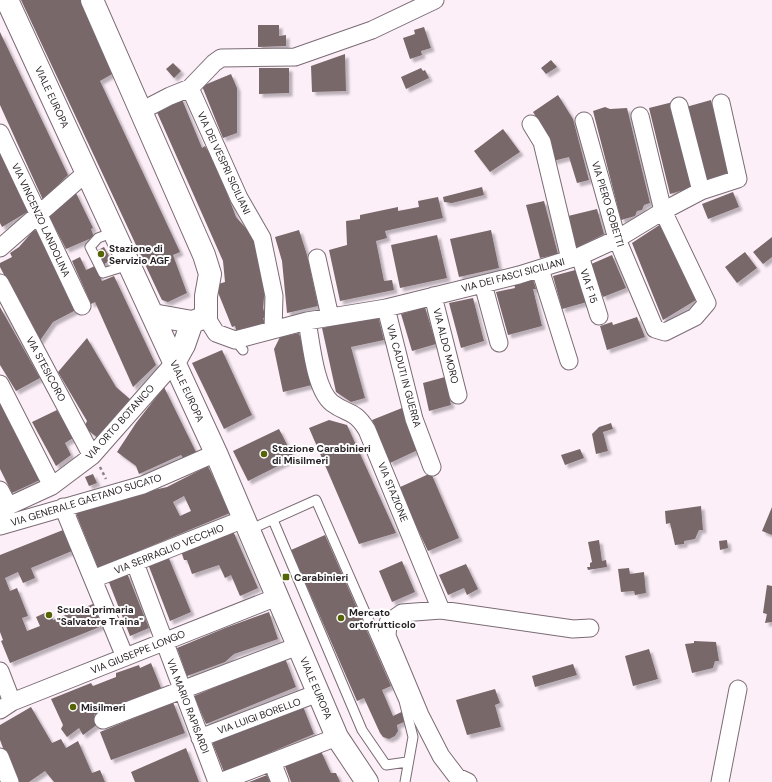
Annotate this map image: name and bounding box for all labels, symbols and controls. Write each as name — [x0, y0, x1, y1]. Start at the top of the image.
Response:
street label: VIALE EUROPA — [32, 64, 72, 130]
street label: VIA DEI VESPRI SICILIANI — [194, 110, 254, 216]
street label: VIA PIERO GOBETTI — [589, 160, 627, 248]
street label: VIA VINCENZO LANDOLINA — [9, 161, 73, 279]
place label: Stazione di Servizio AGF — [109, 242, 170, 267]
marker: Stazione di Servizio AGF — [96, 249, 106, 259]
street label: VIA DEI FASCI SICILIANI — [460, 255, 566, 295]
street label: VIA F 15 — [577, 267, 601, 305]
street label: VIA ALDO MORO — [430, 307, 462, 385]
street label: VIA CADUTI IN GUERRA — [384, 323, 424, 429]
street label: VIA STESICORO — [23, 334, 69, 404]
street label: VIALE EUROPA — [167, 358, 207, 424]
street label: VIA ORTO BOTANICO — [83, 382, 157, 462]
place label: Stazione Carabinieri di Misilmeri — [272, 442, 371, 467]
marker: Stazione Carabinieri di Misilmeri — [259, 449, 269, 459]
street label: VIA STAZIONE — [375, 460, 411, 524]
street label: VIA GENERALE GAETANO SUCATO — [9, 471, 163, 529]
street label: VIA SERRAGLIO VECCHIO — [112, 521, 226, 577]
place label: Carabinieri — [294, 571, 348, 584]
marker: Carabinieri — [281, 572, 291, 582]
place label: Scuola primaria "Salvatore Traina" — [57, 603, 143, 628]
place label: Mercato ortofrutticolo — [349, 606, 416, 631]
marker: Scuola primaria "Salvatore Traina" — [44, 610, 54, 620]
marker: Mercato ortofrutticolo — [336, 613, 346, 623]
street label: VIA GIUSEPPE LONGO — [89, 627, 187, 677]
street label: VIALE EUROPA — [297, 655, 335, 722]
street label: VIA MARIO RAPISARDI — [164, 657, 212, 755]
street label: VIA LUIGI BORELLO — [216, 695, 303, 737]
place label: Misilmeri — [81, 701, 126, 714]
marker: Misilmeri — [68, 702, 78, 712]

